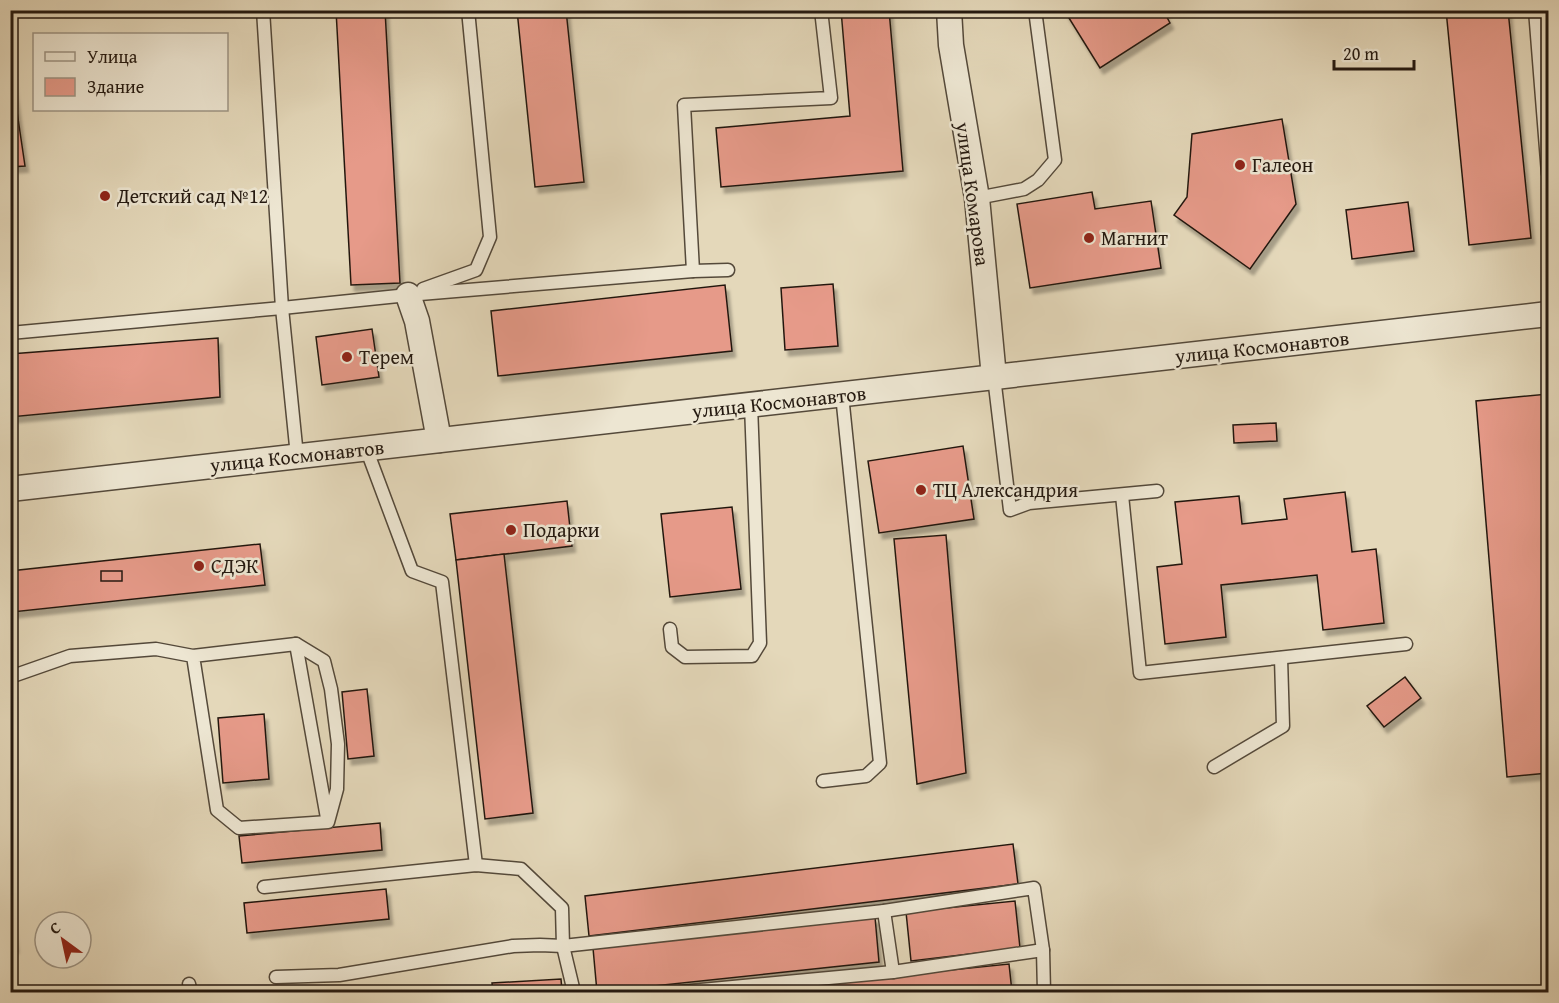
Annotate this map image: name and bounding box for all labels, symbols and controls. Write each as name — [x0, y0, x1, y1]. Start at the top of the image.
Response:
legend — [33, 33, 228, 111]
scale bar — [1334, 33, 1414, 71]
text: 20 m — [1343, 40, 1379, 67]
text: Улица — [87, 43, 138, 70]
text: Здание — [87, 73, 144, 100]
street label: улица Комарова — [949, 119, 998, 268]
place label: Галеон — [1252, 150, 1314, 179]
marker: Галеон — [1233, 158, 1247, 172]
place label: Детский сад №12 — [116, 181, 268, 210]
marker: Детский сад №12 — [98, 189, 112, 203]
place label: Магнит — [1101, 223, 1168, 252]
marker: Магнит — [1082, 231, 1096, 245]
street label: улица Космонавтов — [1173, 323, 1350, 370]
place label: Терем — [359, 342, 414, 371]
marker: Терем — [340, 350, 354, 364]
street label: улица Космонавтов — [690, 378, 867, 425]
street label: улица Космонавтов — [208, 432, 385, 479]
place label: ТЦ Александрия — [933, 475, 1078, 504]
marker: ТЦ Александрия — [914, 483, 928, 497]
place label: Подарки — [523, 515, 600, 544]
marker: Подарки — [504, 523, 518, 537]
place label: СДЭК — [211, 551, 259, 580]
marker: СДЭК — [192, 559, 206, 573]
north arrow — [33, 910, 93, 970]
text: С — [45, 915, 65, 940]

